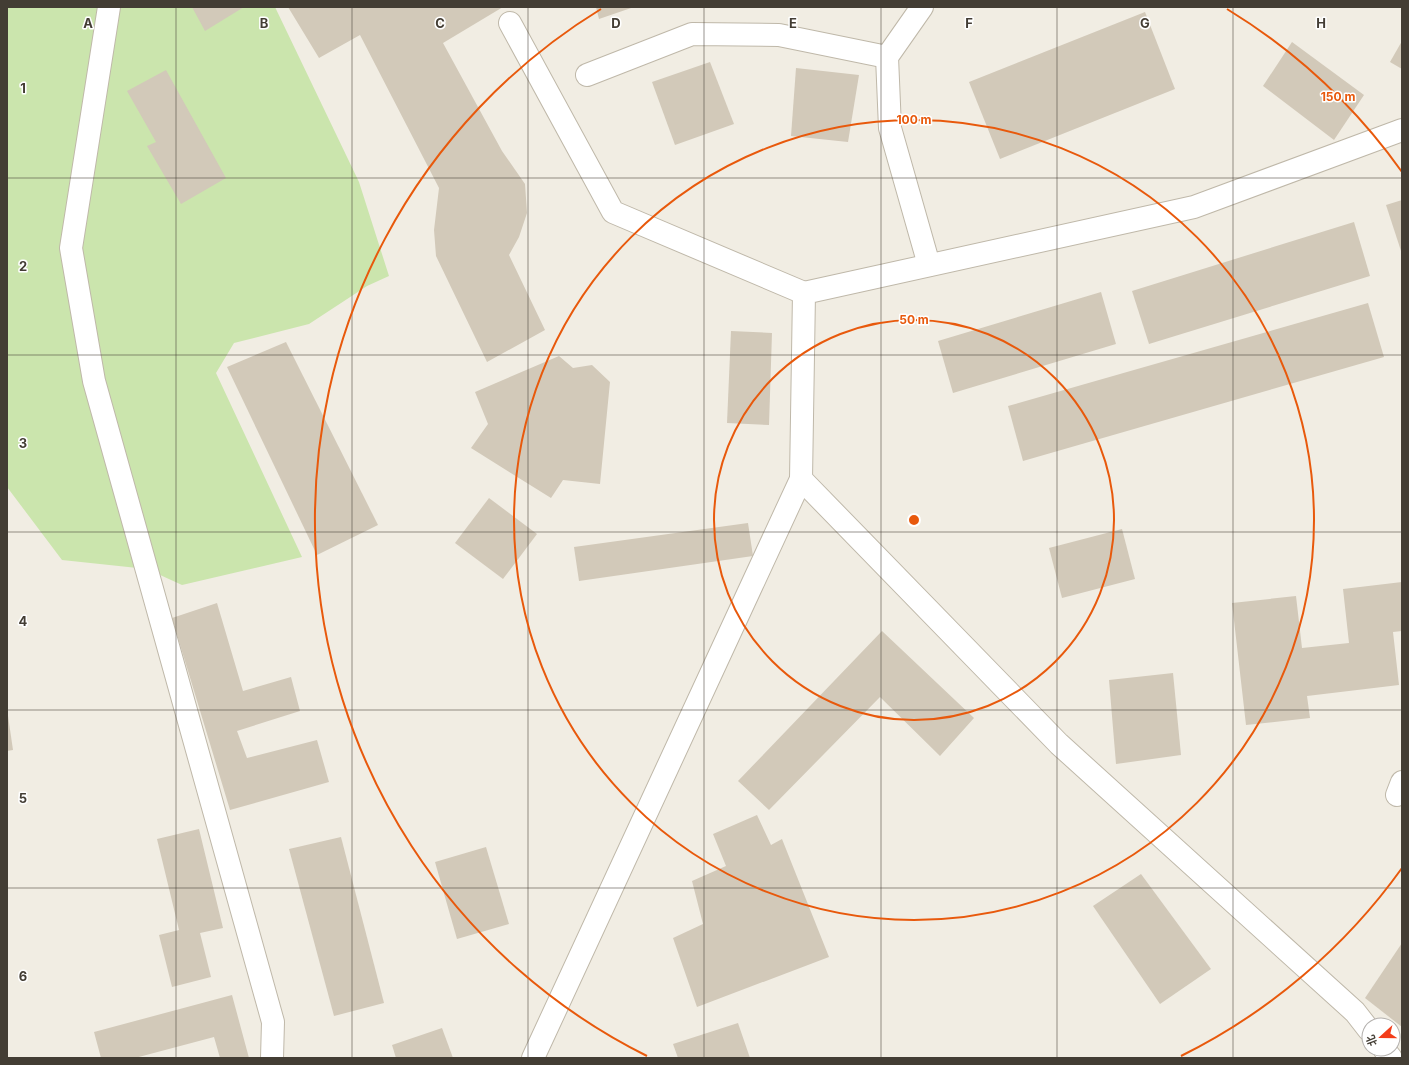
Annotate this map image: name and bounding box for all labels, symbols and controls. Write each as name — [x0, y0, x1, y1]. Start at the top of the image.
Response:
text: A — [83, 15, 93, 31]
text: B — [260, 15, 269, 31]
text: C — [435, 15, 445, 31]
text: D — [611, 15, 621, 31]
text: E — [789, 15, 797, 31]
text: F — [965, 15, 973, 31]
text: G — [1140, 15, 1150, 31]
text: H — [1316, 15, 1326, 31]
text: 1 — [20, 80, 26, 96]
text: 150 m — [1321, 89, 1355, 104]
text: 100 m — [896, 112, 932, 127]
text: 2 — [19, 258, 27, 274]
text: 50 m — [899, 312, 929, 327]
text: 3 — [19, 435, 27, 451]
centre of rings — [907, 513, 921, 527]
text: 4 — [19, 613, 28, 629]
text: 5 — [19, 790, 27, 806]
text: 6 — [19, 968, 27, 984]
north arrow — [1361, 1017, 1401, 1057]
text: 北 — [1363, 1033, 1380, 1048]

